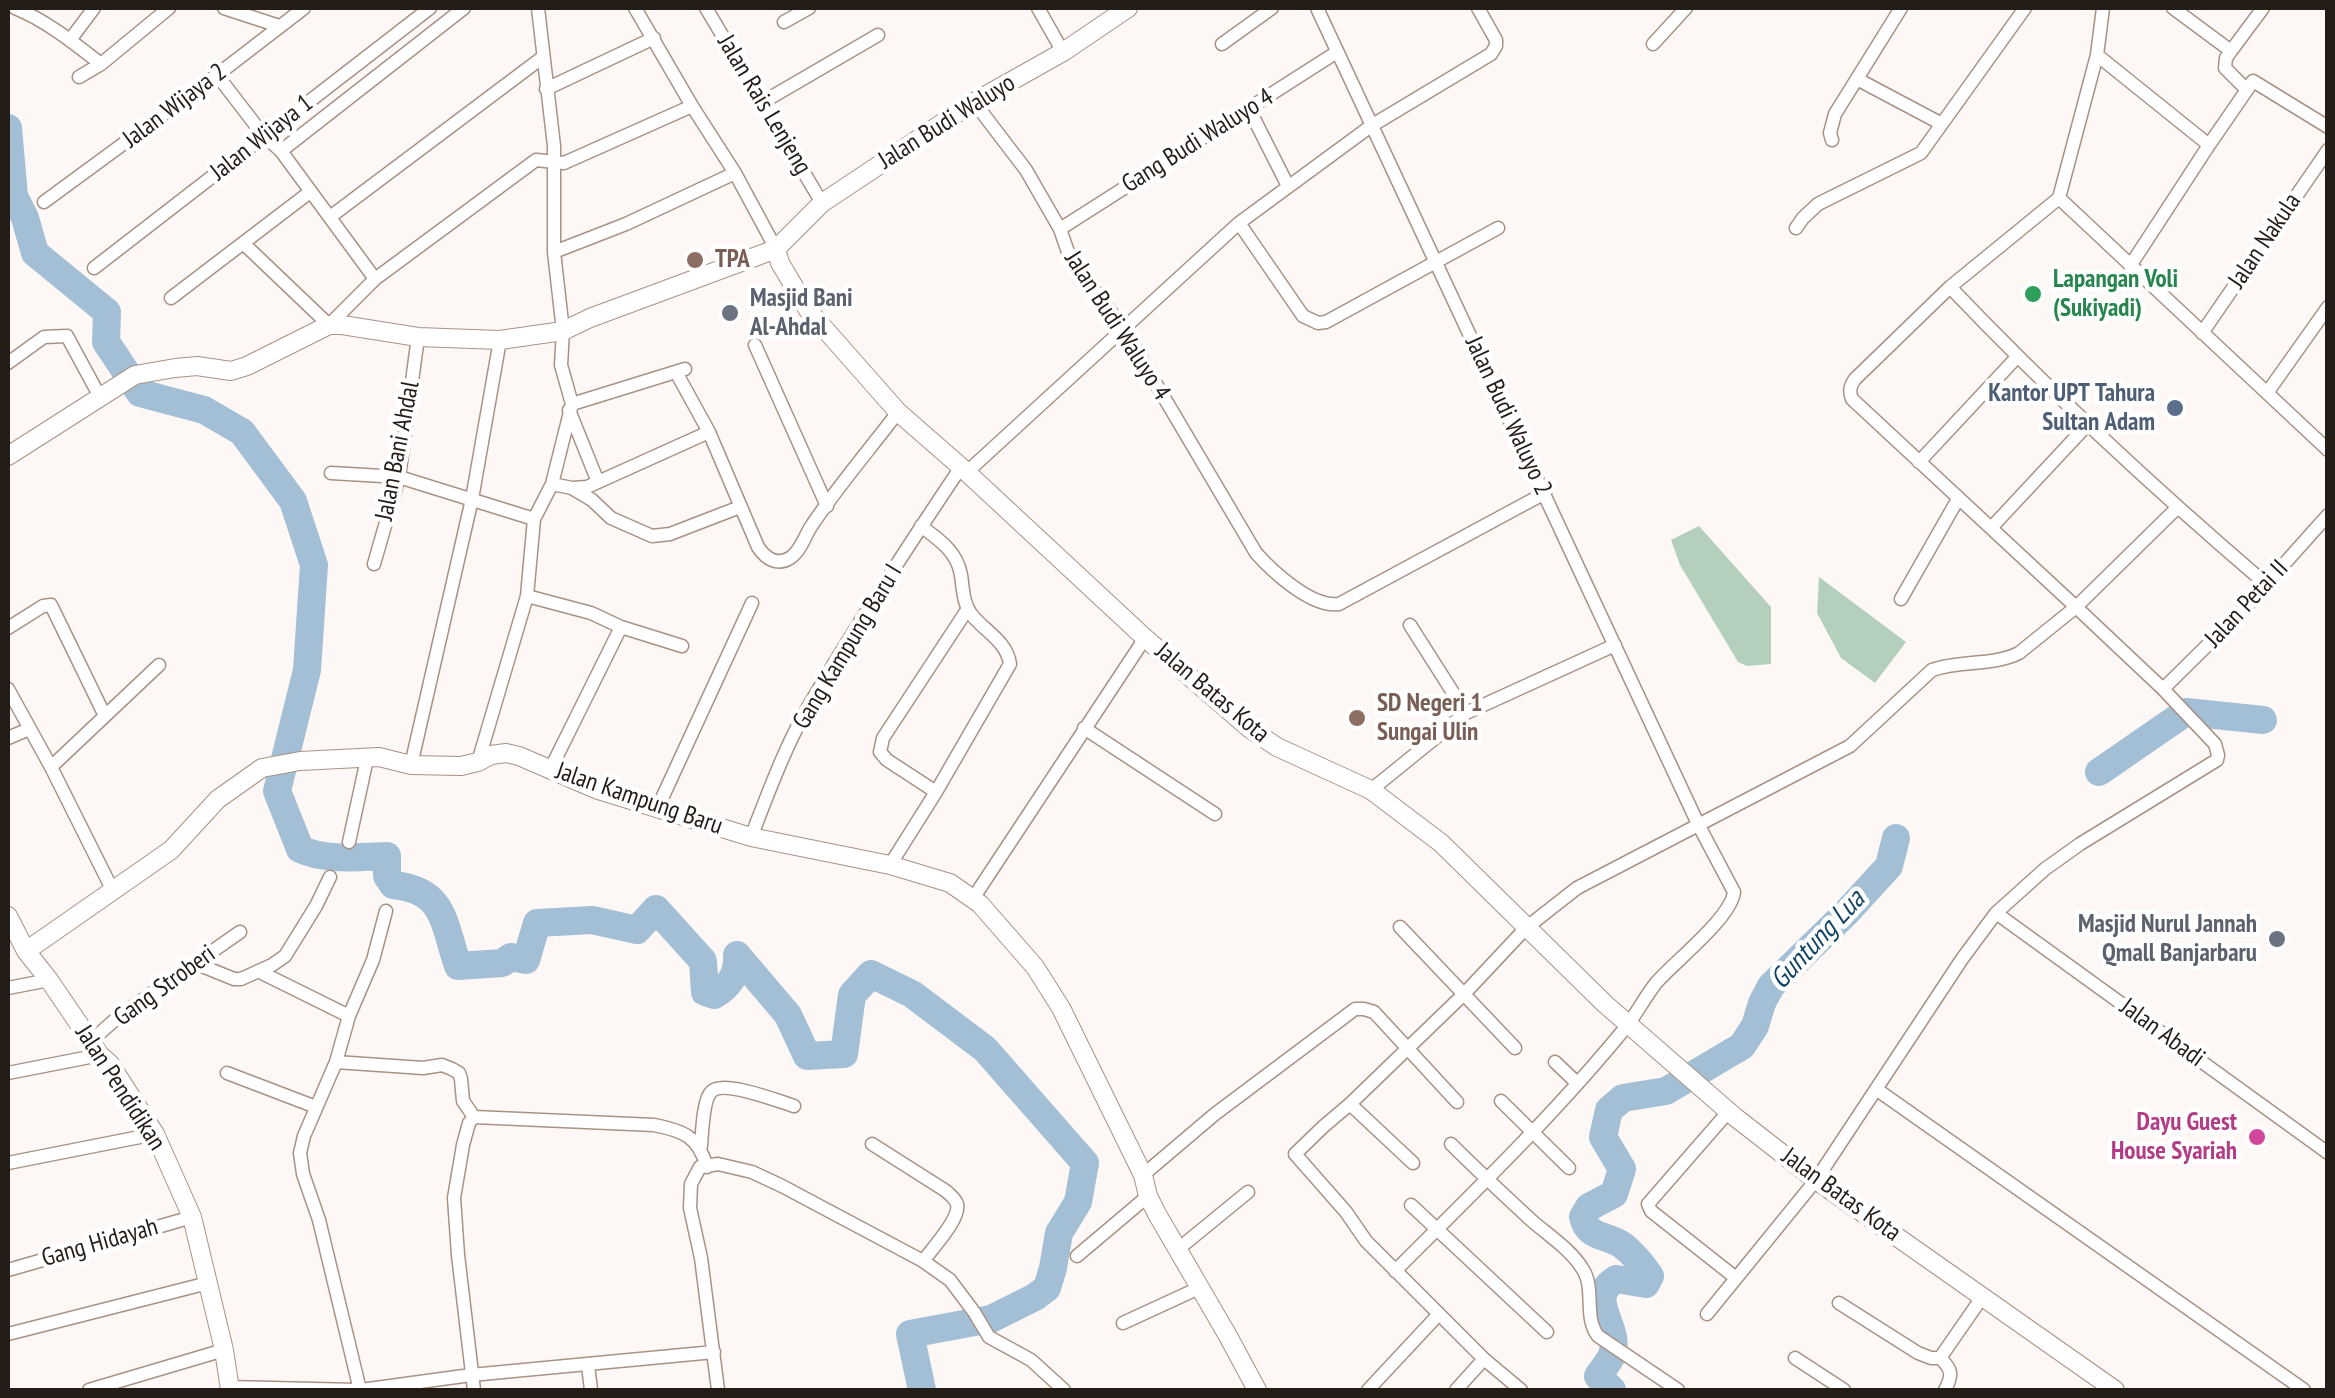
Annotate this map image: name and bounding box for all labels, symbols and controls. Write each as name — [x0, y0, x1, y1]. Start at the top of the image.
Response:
street label: Jalan Rais Lenjeng — [711, 30, 817, 180]
street label: Jalan Wijaya 2 — [117, 57, 233, 155]
street label: Jalan Budi Waluyo — [873, 68, 1021, 176]
street label: Gang Budi Waluyo 4 — [1117, 82, 1279, 200]
street label: Jalan Wijaya 1 — [205, 89, 319, 187]
street label: Jalan Nakula — [2222, 188, 2308, 294]
place label: TPA — [715, 245, 750, 275]
street label: Jalan Budi Waluyo 4 — [1058, 246, 1176, 406]
marker: TPA — [684, 249, 706, 271]
place label: Lapangan Voli (Sukiyadi) — [2053, 265, 2178, 324]
marker: Lapangan Voli (Sukiyadi) — [2022, 283, 2044, 305]
place label: Masjid Bani Al-Ahdal — [750, 284, 853, 343]
marker: Masjid Bani Al-Ahdal — [719, 302, 741, 324]
street label: Jalan Budi Waluyo 2 — [1458, 332, 1558, 500]
street label: Jalan Bani Ahdal — [370, 379, 426, 523]
place label: Kantor UPT Tahura Sultan Adam — [1988, 379, 2155, 438]
marker: Kantor UPT Tahura Sultan Adam — [2164, 397, 2186, 419]
street label: Jalan Petai II — [2199, 554, 2295, 654]
street label: Gang Kampung Baru I — [787, 559, 909, 735]
street label: Jalan Batas Kota — [1149, 637, 1275, 749]
place label: SD Negeri 1 Sungai Ulin — [1377, 689, 1482, 748]
marker: SD Negeri 1 Sungai Ulin — [1346, 707, 1368, 729]
street label: Jalan Kampung Baru — [552, 756, 726, 842]
water label: Guntung Lua — [1764, 884, 1872, 996]
place label: Masjid Nurul Jannah Qmall Banjarbaru — [2078, 910, 2257, 969]
marker: Masjid Nurul Jannah Qmall Banjarbaru — [2266, 928, 2288, 950]
street label: Gang Stroberi — [108, 939, 222, 1033]
street label: Jalan Abadi — [2114, 992, 2210, 1074]
street label: Jalan Pendidikan — [68, 1020, 172, 1156]
place label: Dayu Guest House Syariah — [2111, 1108, 2237, 1167]
marker: Dayu Guest House Syariah — [2246, 1126, 2268, 1148]
street label: Jalan Batas Kota — [1776, 1142, 1906, 1248]
street label: Gang Hidayah — [38, 1212, 162, 1274]

